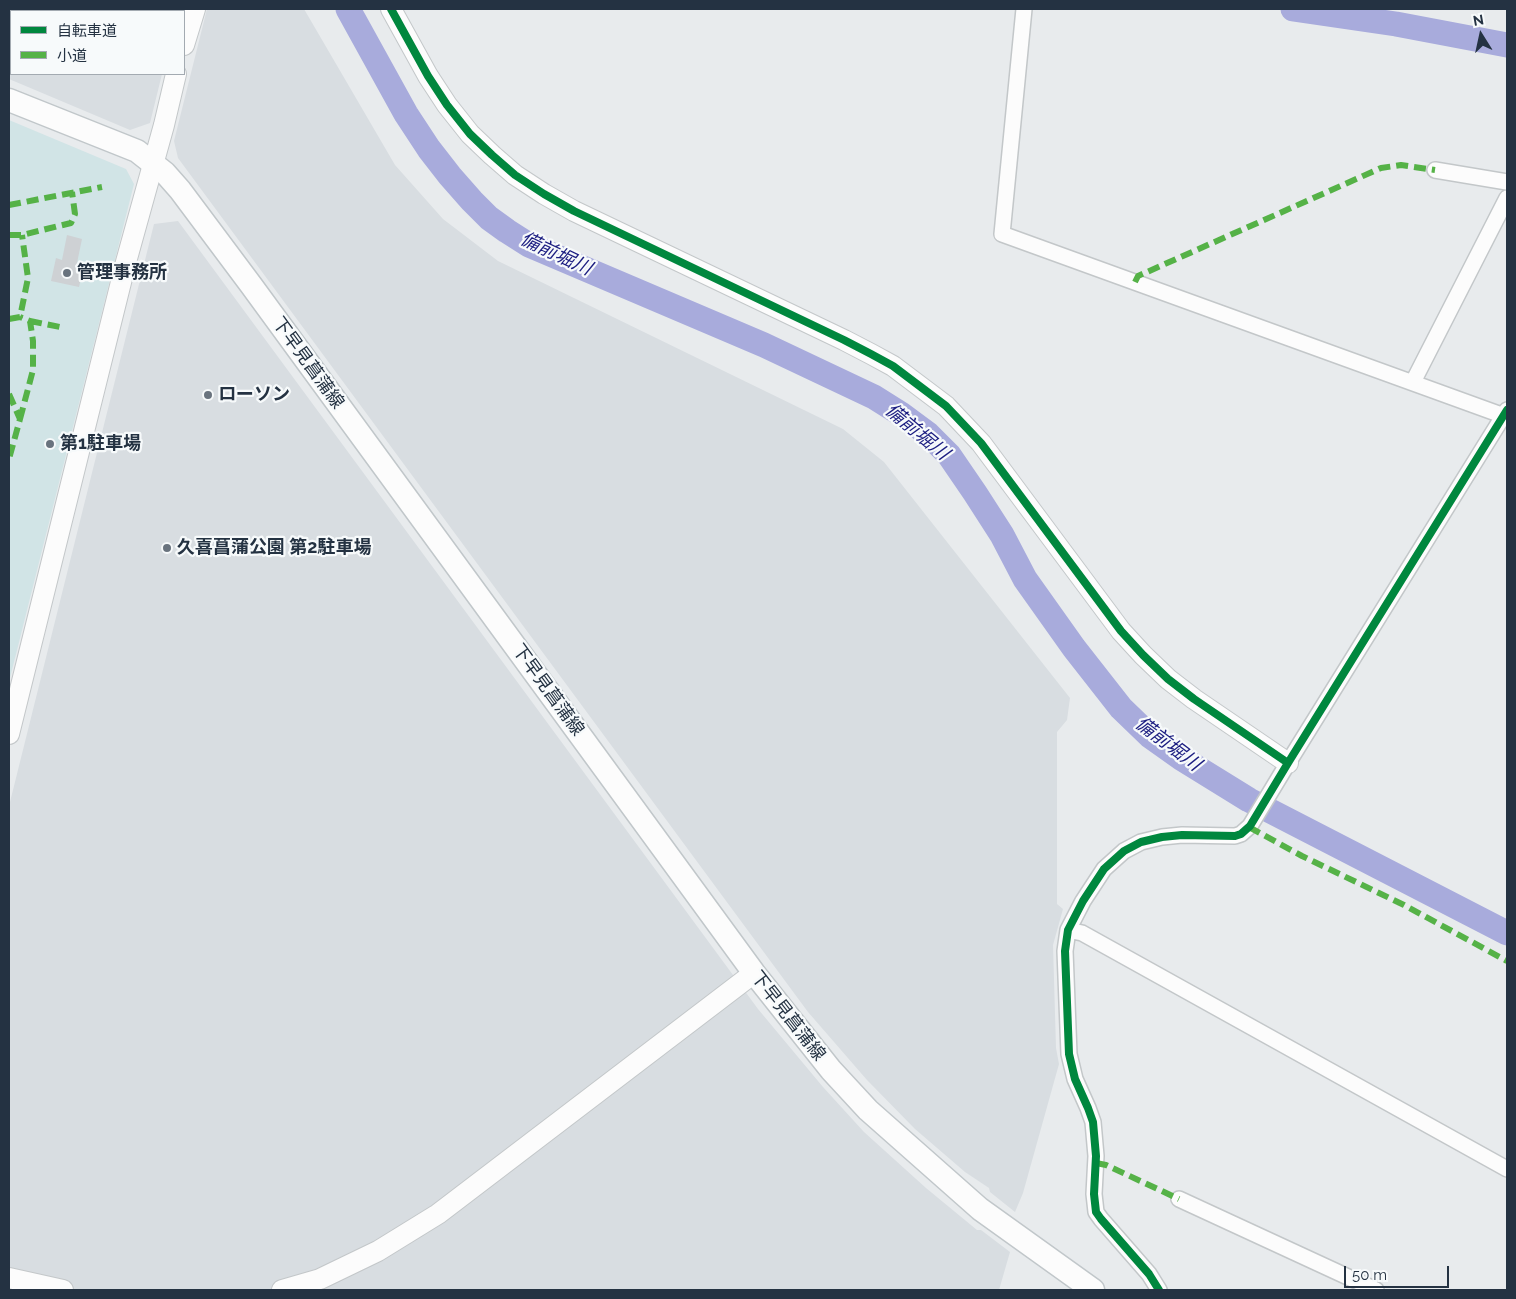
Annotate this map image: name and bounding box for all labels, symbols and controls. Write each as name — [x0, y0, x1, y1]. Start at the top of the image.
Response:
legend — [10, 10, 185, 75]
north arrow — [1456, 10, 1506, 60]
text: N — [1472, 11, 1485, 29]
text: 自転車道 — [57, 22, 117, 40]
text: 小道 — [57, 47, 87, 65]
water label: 備前堀川 — [517, 228, 595, 280]
place label: 管理事務所 — [77, 262, 167, 284]
marker: 管理事務所 — [61, 267, 73, 279]
street label: 下早見菖蒲線 — [268, 313, 348, 413]
place label: ローソン — [218, 384, 290, 406]
marker: ローソン — [202, 389, 214, 401]
water label: 備前堀川 — [881, 399, 953, 465]
place label: 第1駐車場 — [60, 433, 141, 455]
marker: 第1駐車場 — [44, 438, 56, 450]
place label: 久喜菖蒲公園 第2駐車場 — [177, 537, 371, 559]
marker: 久喜菖蒲公園 第2駐車場 — [161, 542, 173, 554]
street label: 下早見菖蒲線 — [508, 640, 588, 740]
water label: 備前堀川 — [1131, 712, 1205, 776]
street label: 下早見菖蒲線 — [746, 967, 830, 1065]
scale bar — [1346, 1256, 1451, 1288]
text: 50 m — [1352, 1266, 1387, 1284]

